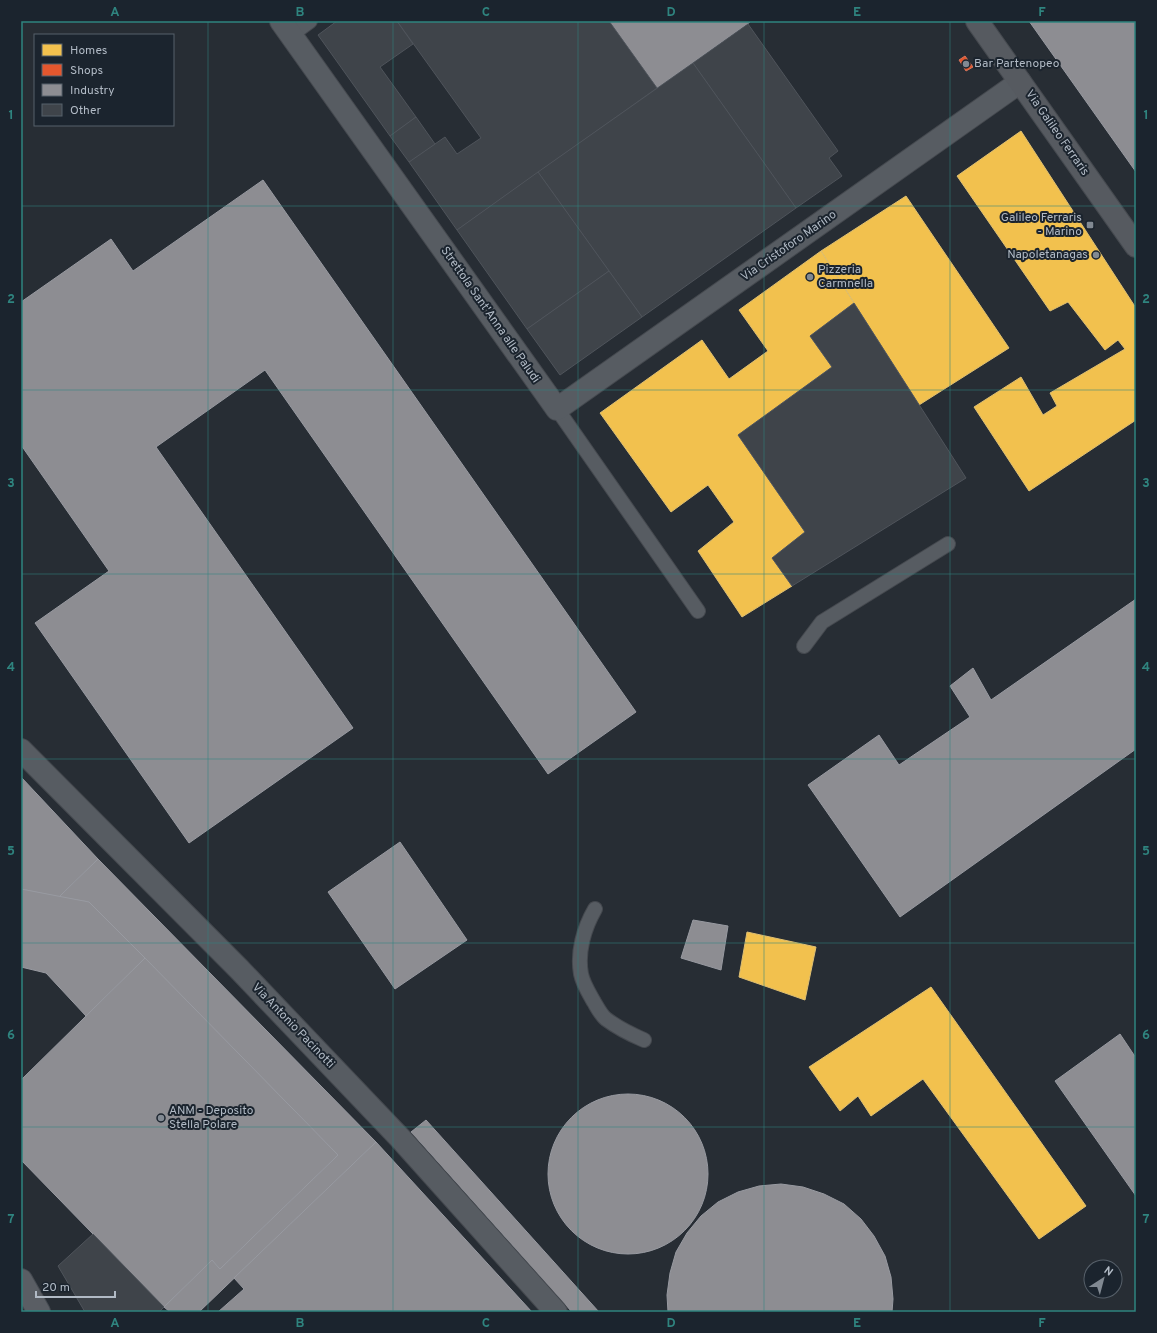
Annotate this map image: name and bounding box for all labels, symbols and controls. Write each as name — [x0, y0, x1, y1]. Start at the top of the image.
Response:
text: A — [110, 5, 120, 21]
text: B — [296, 5, 305, 21]
text: C — [482, 5, 490, 21]
text: D — [666, 5, 676, 21]
text: E — [853, 5, 861, 21]
text: F — [1038, 5, 1046, 21]
legend — [34, 34, 174, 126]
text: Homes — [70, 43, 107, 59]
place label: Bar Partenopeo — [974, 56, 1060, 72]
marker: Bar Partenopeo — [961, 59, 971, 69]
text: Shops — [70, 63, 103, 79]
text: Industry — [70, 83, 115, 99]
street label: Via Galileo Ferraris — [1021, 87, 1093, 179]
text: Other — [70, 103, 102, 119]
text: 1 — [8, 108, 14, 124]
text: 1 — [1143, 108, 1149, 124]
street label: Via Cristoforo Marino — [738, 207, 840, 285]
place label: Galileo Ferraris - Marino — [1001, 210, 1082, 240]
marker: Galileo Ferraris - Marino — [1085, 220, 1095, 230]
street label: Strettola Sant'Anna alle Paludi — [437, 244, 543, 386]
place label: Napoletanagas — [1007, 247, 1088, 263]
marker: Napoletanagas — [1091, 250, 1101, 260]
place label: Pizzeria Carmnella — [818, 262, 873, 292]
marker: Pizzeria Carmnella — [805, 272, 815, 282]
text: 2 — [7, 292, 15, 308]
text: 2 — [1142, 292, 1150, 308]
text: 3 — [7, 476, 15, 492]
text: 3 — [1142, 476, 1150, 492]
text: 4 — [7, 660, 15, 676]
text: 4 — [1142, 660, 1150, 676]
text: 5 — [7, 844, 15, 860]
text: 5 — [1142, 844, 1150, 860]
street label: Via Antonio Pacinotti — [248, 980, 338, 1072]
text: 6 — [7, 1028, 15, 1044]
text: 6 — [1142, 1028, 1150, 1044]
place label: ANM - Deposito Stella Polare — [169, 1103, 254, 1133]
marker: ANM - Deposito Stella Polare — [156, 1113, 166, 1123]
text: 7 — [8, 1212, 15, 1228]
text: 7 — [1143, 1212, 1150, 1228]
north arrow — [1083, 1259, 1123, 1299]
text: N — [1101, 1264, 1116, 1280]
scale bar — [36, 1273, 115, 1299]
text: 20 m — [42, 1280, 70, 1296]
text: A — [110, 1316, 120, 1332]
text: B — [296, 1316, 305, 1332]
text: C — [482, 1316, 490, 1332]
text: D — [666, 1316, 676, 1332]
text: E — [853, 1316, 861, 1332]
text: F — [1038, 1316, 1046, 1332]

